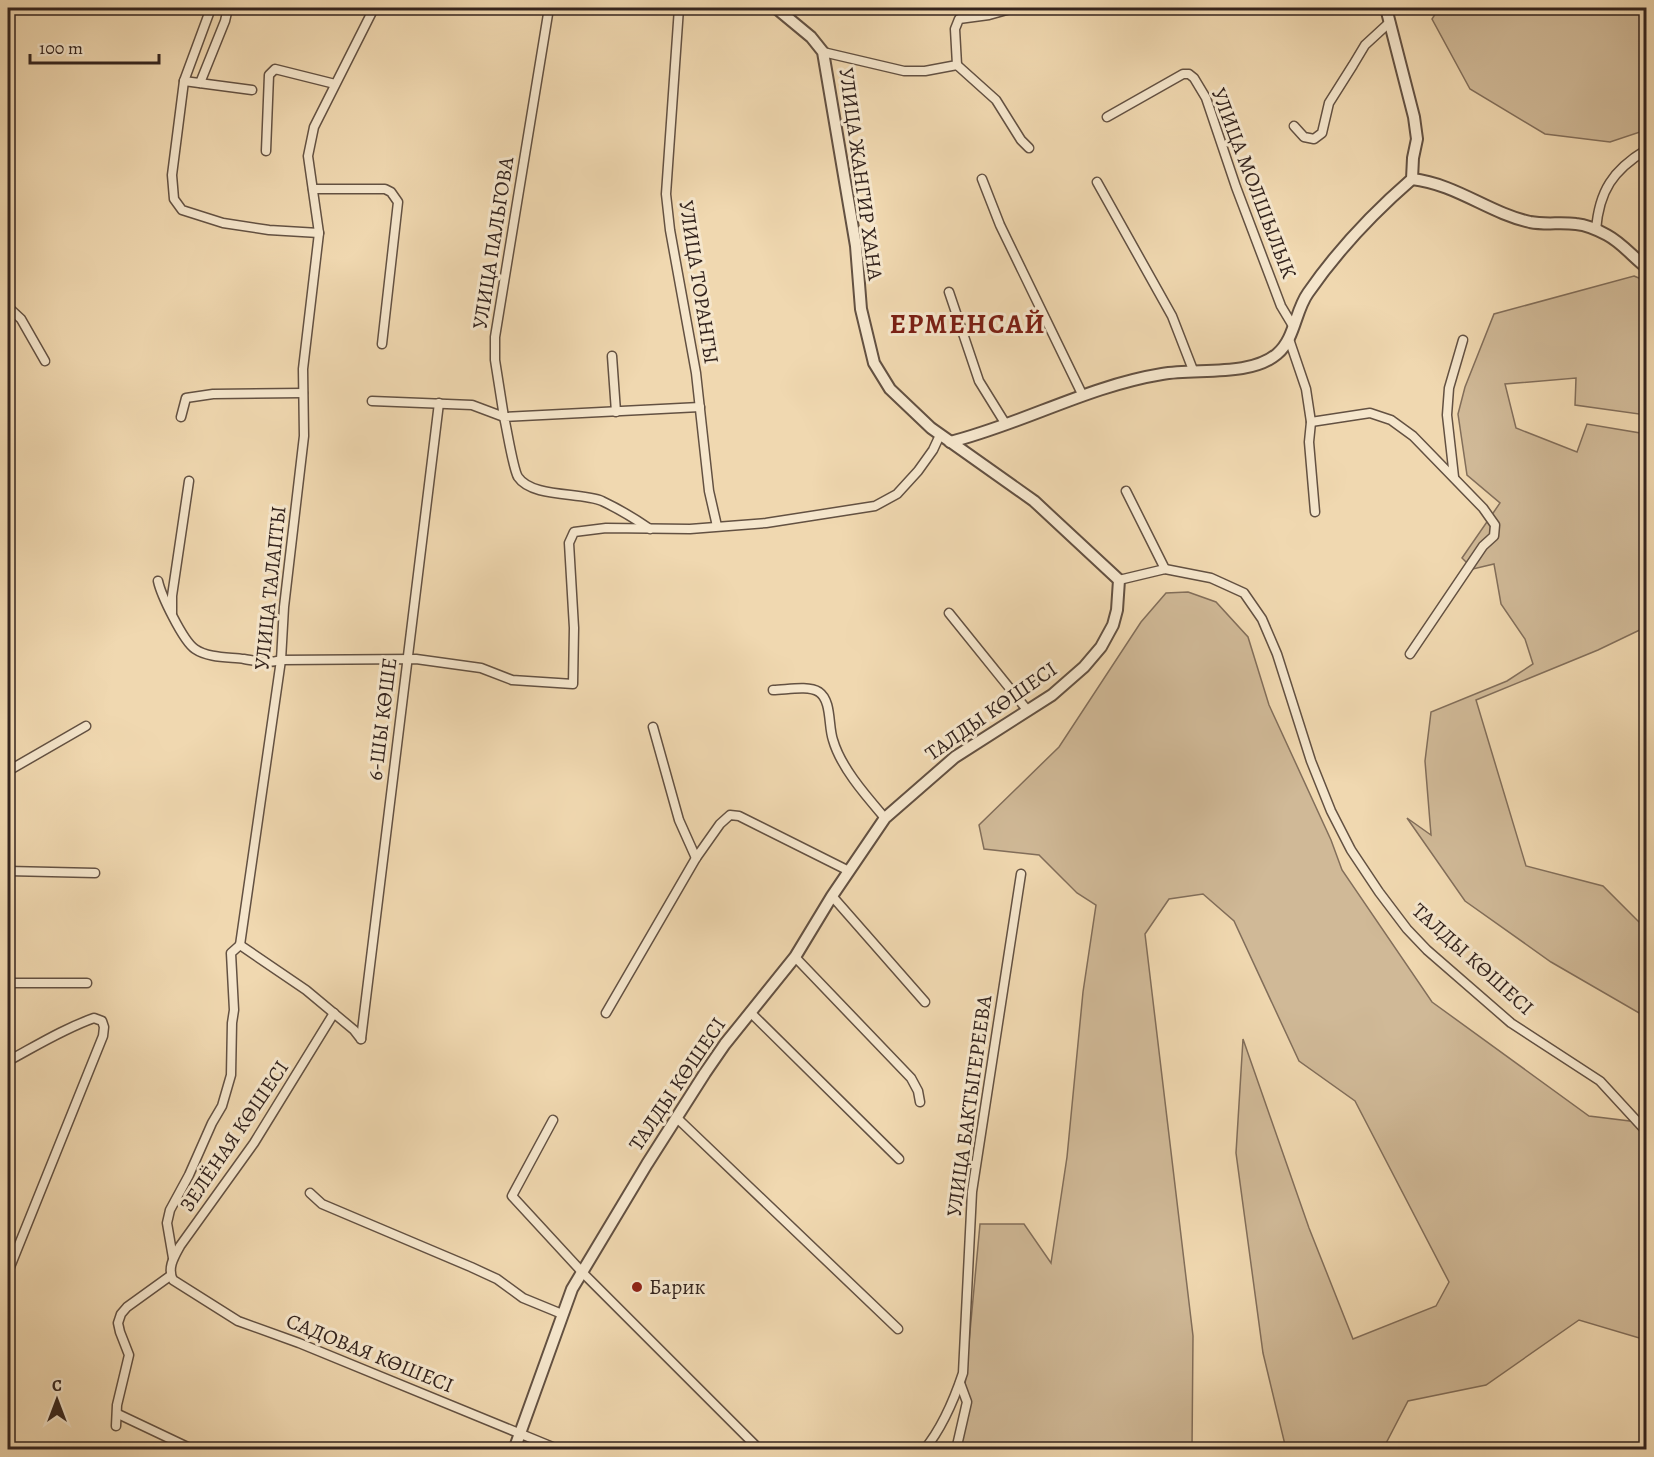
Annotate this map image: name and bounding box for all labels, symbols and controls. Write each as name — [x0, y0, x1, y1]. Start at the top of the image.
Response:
scale bar — [30, 27, 159, 65]
text: 100 m — [39, 36, 83, 60]
street label: УЛИЦА ЖАНГИР ХАНА — [832, 66, 890, 283]
street label: УЛИЦА МОЛШЫЛЫК — [1205, 84, 1304, 283]
street label: УЛИЦА ПАЛЬГОВА — [466, 154, 521, 331]
street label: УЛИЦА ТОРАНГЫ — [672, 198, 726, 366]
district label: ЕРМЕНСАЙ — [890, 306, 1046, 342]
street label: УЛИЦА ТАЛАПТЫ — [247, 504, 293, 672]
street label: ТАЛДЫ КӨШЕСІ — [919, 655, 1063, 767]
street label: 6-ШЫ КӨШЕ — [361, 656, 403, 782]
street label: ТАЛДЫ КӨШЕСІ — [1406, 897, 1540, 1021]
street label: УЛИЦА БАКТЫГЕРЕЕВА — [940, 993, 999, 1219]
street label: ТАЛДЫ КӨШЕСІ — [622, 1012, 732, 1156]
street label: ЗЕЛЁНАЯ КӨШЕСІ — [173, 1055, 295, 1217]
place label: Барик — [649, 1273, 706, 1301]
marker: Барик — [630, 1280, 644, 1294]
street label: САДОВАЯ КӨШЕСІ — [282, 1307, 458, 1399]
north arrow — [27, 1370, 87, 1430]
text: С — [52, 1375, 62, 1397]

